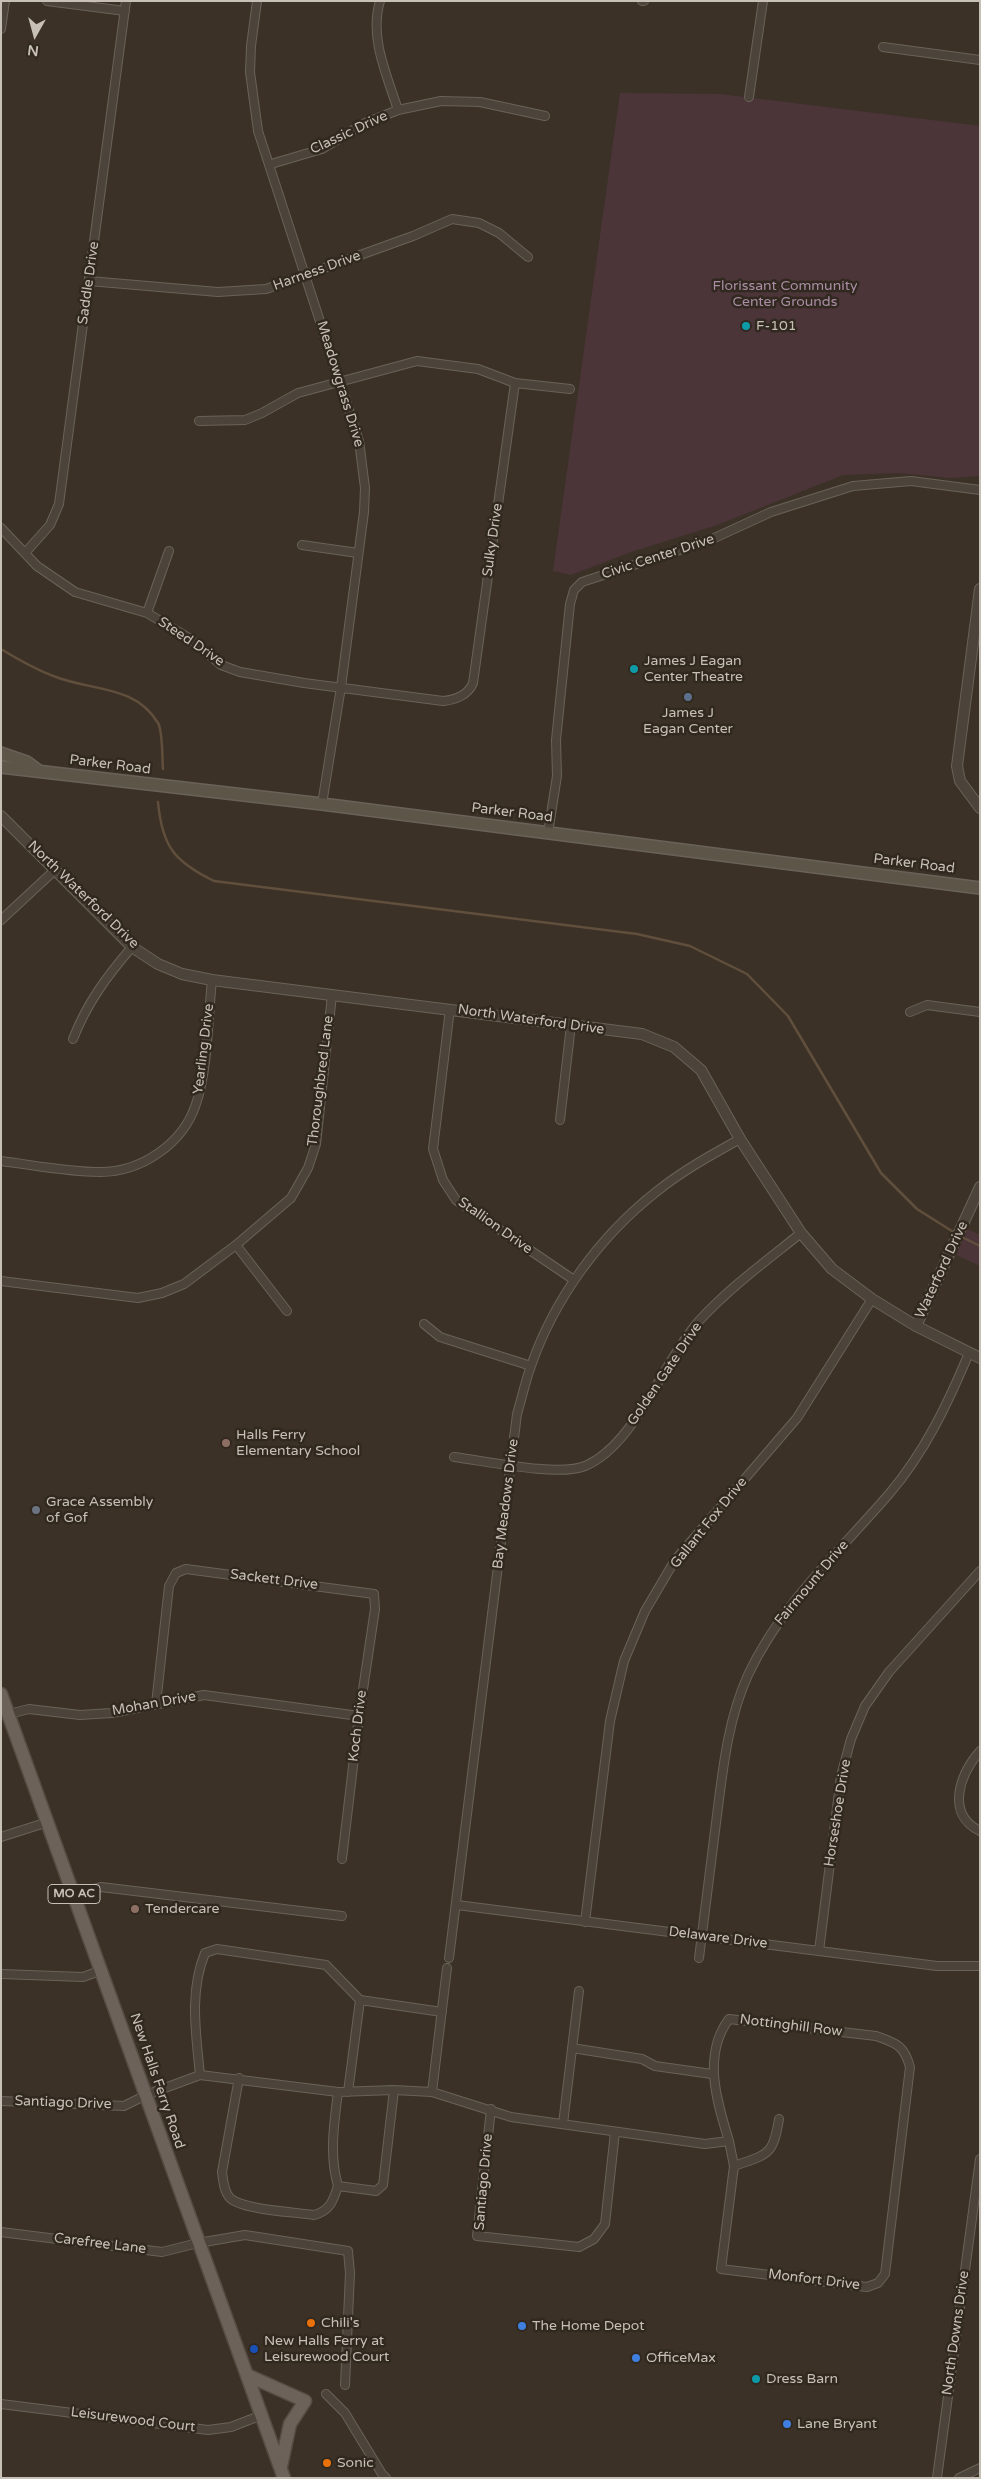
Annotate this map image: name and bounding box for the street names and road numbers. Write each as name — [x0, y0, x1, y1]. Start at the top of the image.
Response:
street label: Classic Drive — [308, 108, 390, 158]
street label: Saddle Drive — [75, 240, 103, 326]
street label: Harness Drive — [271, 247, 363, 295]
street label: Meadowgrass Drive — [313, 319, 367, 449]
street label: Sulky Drive — [480, 502, 506, 578]
street label: Civic Center Drive — [599, 531, 717, 583]
street label: Steed Drive — [155, 614, 227, 670]
street label: Parker Road — [68, 752, 152, 778]
street label: Parker Road — [470, 800, 554, 826]
street label: North Waterford Drive — [24, 838, 142, 952]
street label: Parker Road — [872, 851, 956, 877]
street label: North Waterford Drive — [457, 1001, 605, 1039]
street label: Yearling Drive — [190, 1003, 218, 1095]
street label: Thoroughbred Lane — [305, 1015, 337, 1147]
street label: Stallion Drive — [454, 1194, 536, 1258]
street label: Waterford Drive — [912, 1219, 972, 1321]
street label: Golden Gate Drive — [624, 1319, 706, 1429]
street label: Bay Meadows Drive — [490, 1438, 522, 1570]
street label: Gallant Fox Drive — [667, 1474, 751, 1572]
street label: Fairmount Drive — [772, 1537, 852, 1629]
street label: Sackett Drive — [229, 1566, 319, 1594]
street label: Mohan Drive — [111, 1688, 197, 1720]
street label: Koch Drive — [345, 1689, 371, 1763]
street label: Horseshoe Drive — [821, 1758, 855, 1868]
road number: MO AC — [48, 1885, 100, 1904]
street label: Delaware Drive — [668, 1924, 768, 1952]
street label: New Halls Ferry Road — [126, 2011, 188, 2151]
street label: Nottinghill Row — [739, 2011, 843, 2041]
street label: Santiago Drive — [14, 2093, 112, 2113]
street label: Santiago Drive — [471, 2133, 497, 2231]
street label: Carefree Lane — [53, 2230, 147, 2258]
street label: Monfort Drive — [767, 2266, 861, 2294]
street label: North Downs Drive — [939, 2270, 973, 2396]
street label: Leisurewood Court — [70, 2404, 196, 2436]

